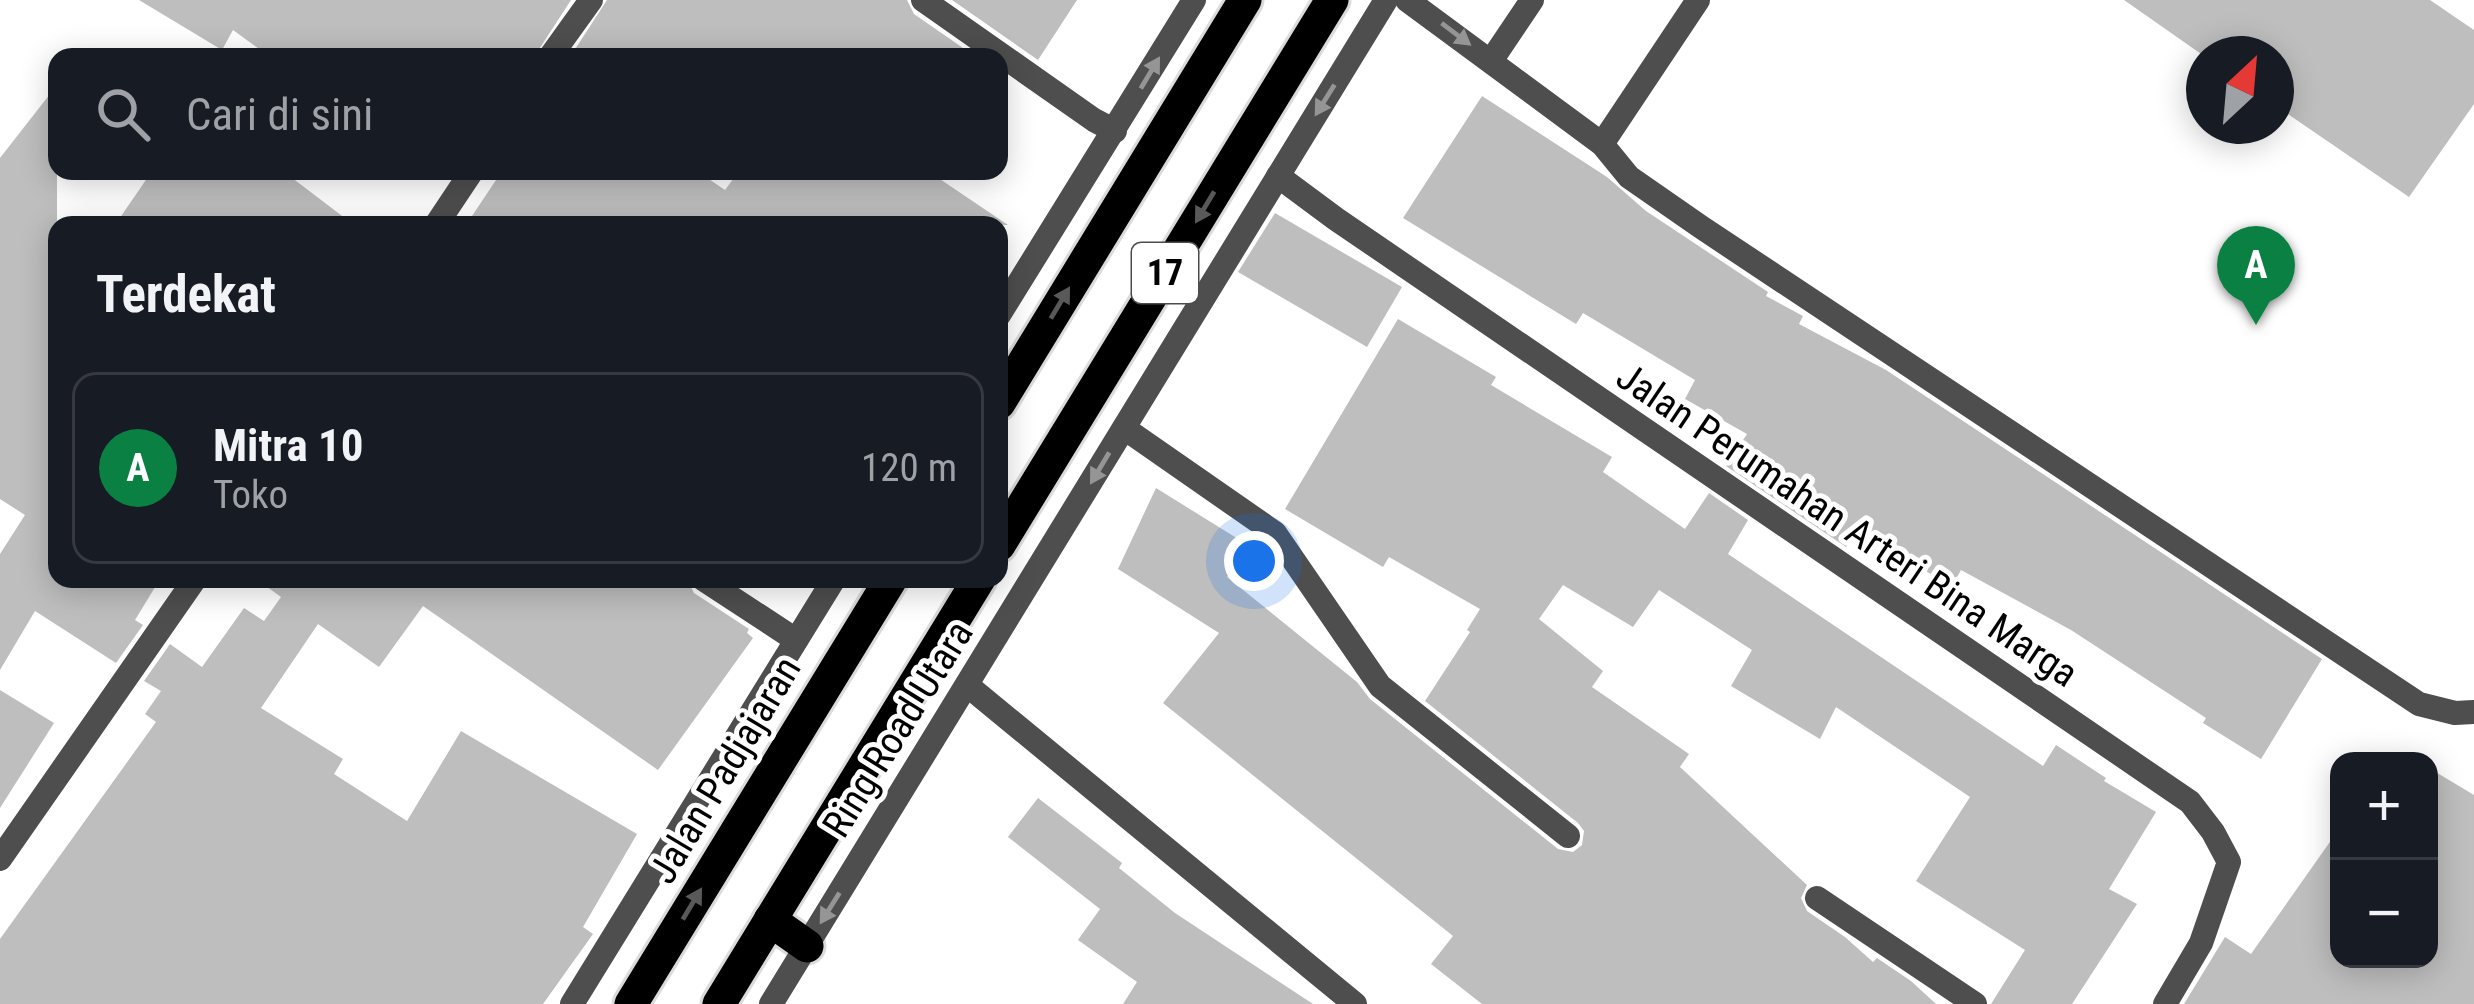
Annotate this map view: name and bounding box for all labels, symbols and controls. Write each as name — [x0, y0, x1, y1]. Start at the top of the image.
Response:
one-way arrow — [1440, 22, 1472, 46]
north arrow — [2186, 36, 2294, 144]
search box — [48, 48, 1008, 180]
one-way arrow — [1138, 56, 1159, 90]
icon: search — [90, 81, 156, 147]
one-way arrow — [1315, 83, 1336, 117]
text: Cari di sini — [186, 88, 373, 141]
one-way arrow — [1195, 191, 1217, 224]
pin: A — [2217, 226, 2295, 325]
road number: 17 — [1132, 243, 1198, 303]
text: Terdekat — [96, 265, 276, 324]
one-way arrow — [1048, 287, 1070, 320]
street label: Jalan Perumahan Arteri Bina Marga — [1608, 353, 2086, 697]
text: Mitra 10 — [213, 419, 364, 472]
text: A — [126, 445, 150, 491]
text: 120 m — [861, 445, 957, 491]
one-way arrow — [1090, 451, 1111, 485]
text: Toko — [213, 472, 288, 518]
your location — [1224, 531, 1284, 591]
street label: Ring Road Utara — [813, 613, 983, 845]
street label: Jalan Padjajaran — [639, 648, 811, 892]
map controls — [2330, 752, 2438, 968]
button: + — [2330, 752, 2438, 860]
button: − — [2330, 860, 2438, 968]
one-way arrow — [681, 887, 702, 921]
one-way arrow — [820, 891, 841, 925]

